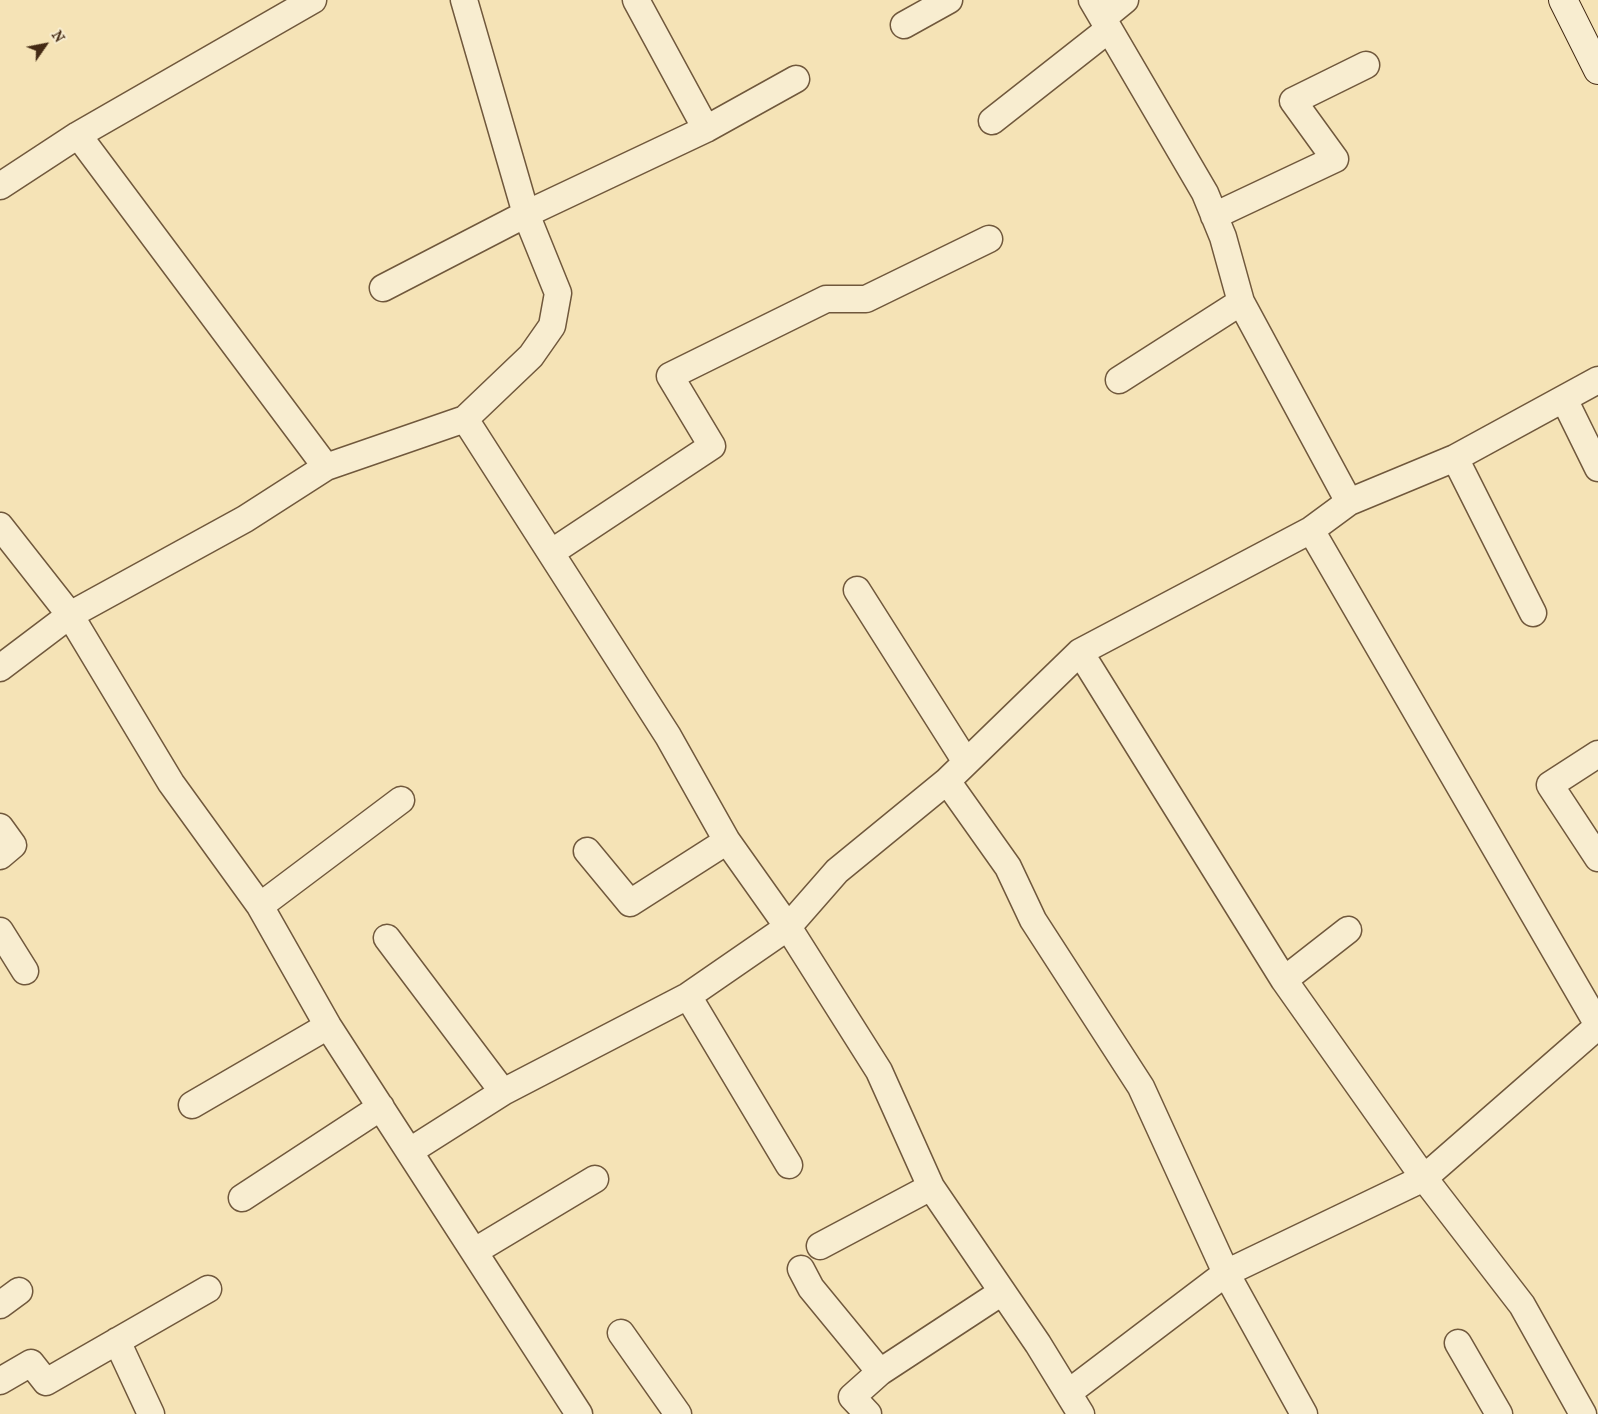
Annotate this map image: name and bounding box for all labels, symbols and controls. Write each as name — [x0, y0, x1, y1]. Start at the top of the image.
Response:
north arrow — [20, 20, 70, 70]
text: N — [48, 27, 68, 46]

